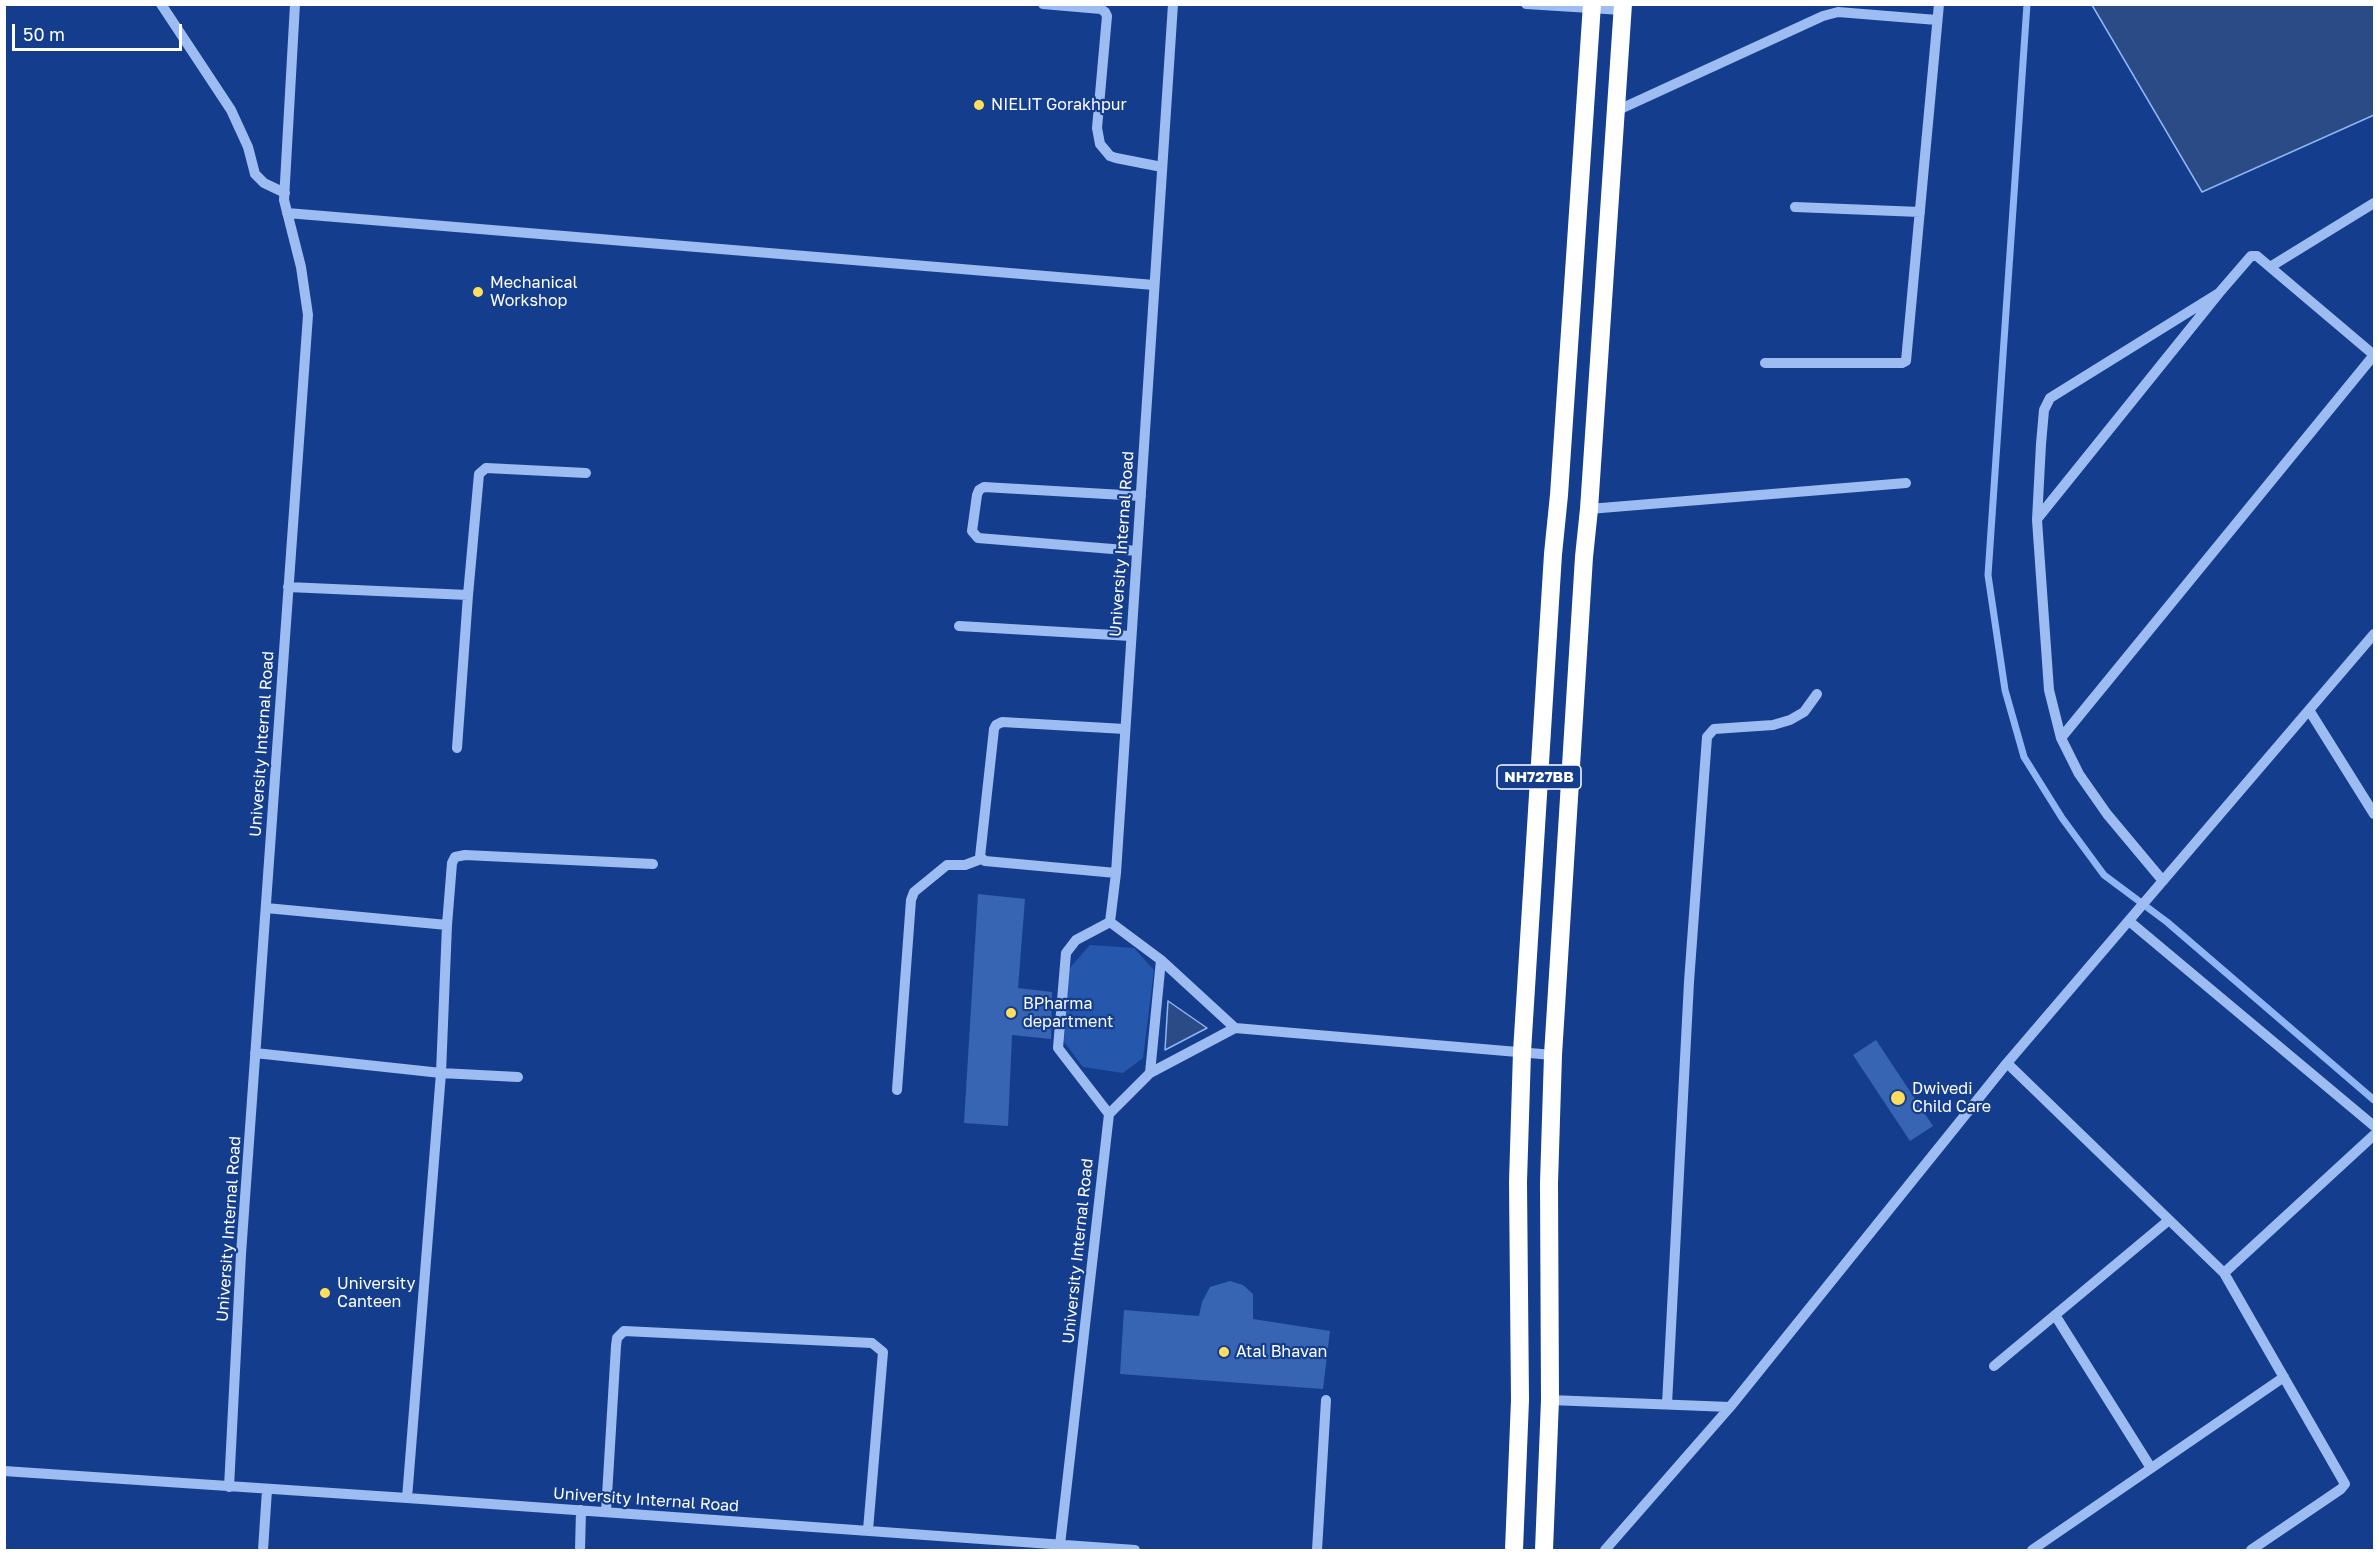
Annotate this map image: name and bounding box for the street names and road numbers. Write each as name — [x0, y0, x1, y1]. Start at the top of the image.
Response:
street label: University Internal Road — [1106, 450, 1138, 638]
street label: University Internal Road — [246, 650, 278, 838]
road number: NH727BB — [1497, 765, 1581, 789]
street label: University Internal Road — [213, 1135, 245, 1323]
street label: University Internal Road — [1059, 1157, 1097, 1345]
street label: University Internal Road — [552, 1484, 740, 1516]

